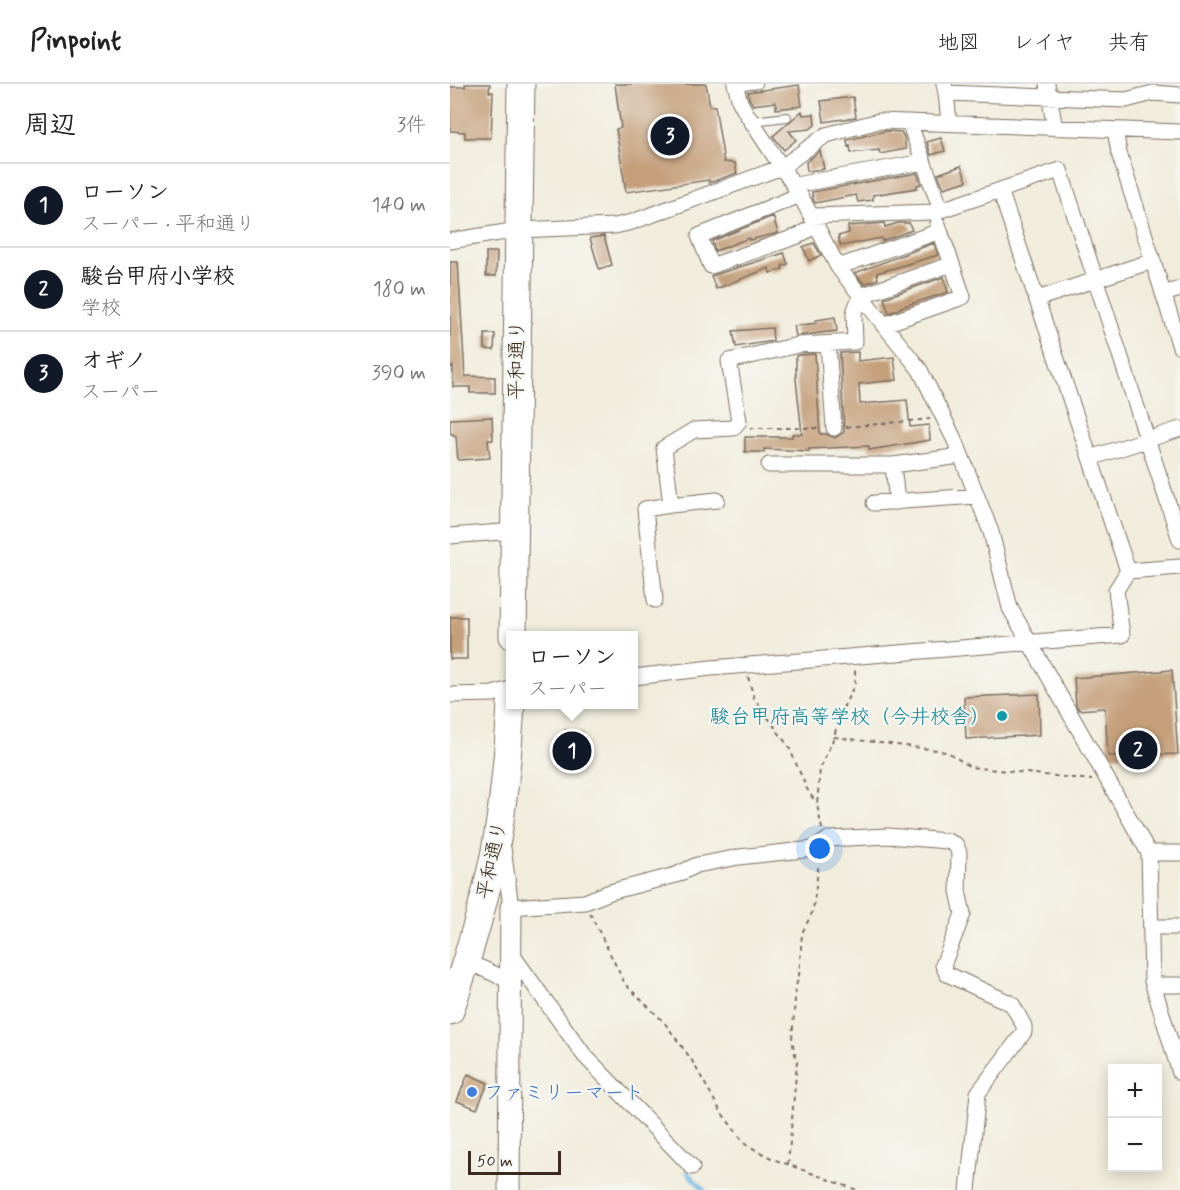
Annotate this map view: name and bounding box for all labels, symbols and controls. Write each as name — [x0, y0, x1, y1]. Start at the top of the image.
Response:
text: Pinpoint — [30, 23, 121, 60]
text: 地図 — [938, 29, 980, 57]
text: レイヤ — [1013, 29, 1075, 57]
text: 共有 — [1108, 29, 1150, 57]
text: 周辺 — [24, 109, 76, 143]
text: 3件 — [397, 112, 426, 139]
pin: 3 — [650, 113, 690, 158]
text: ローソン — [81, 179, 169, 207]
text: 1 — [39, 192, 48, 219]
text: 140 m — [372, 192, 426, 219]
text: スーパー · 平和通り — [81, 211, 256, 238]
text: 駿台甲府小学校 — [81, 263, 235, 291]
text: 2 — [39, 276, 48, 303]
text: 180 m — [373, 276, 426, 303]
text: 学校 — [81, 295, 121, 322]
street label: 平和通り — [503, 320, 532, 400]
text: オギノ — [81, 347, 147, 375]
text: 3 — [39, 360, 48, 387]
text: 390 m — [372, 360, 426, 387]
text: スーパー — [81, 379, 160, 406]
popup — [506, 631, 638, 709]
text: ローソン — [528, 644, 616, 672]
text: スーパー — [528, 676, 607, 703]
place label: 駿台甲府高等学校（今井校舎） — [710, 704, 990, 731]
marker: 駿台甲府高等学校（今井校舎） — [995, 709, 1009, 723]
pin: 1 — [552, 728, 592, 774]
pin: 2 — [1118, 728, 1158, 772]
street label: 平和通り — [471, 818, 514, 902]
your location — [805, 834, 834, 863]
map controls — [1108, 1064, 1162, 1172]
button: + — [1108, 1064, 1162, 1118]
place label: ファミリーマート — [484, 1080, 644, 1107]
marker: ファミリーマート — [465, 1085, 479, 1099]
button: − — [1108, 1118, 1162, 1172]
scale bar — [468, 1148, 561, 1176]
text: 50 m — [477, 1151, 513, 1172]

